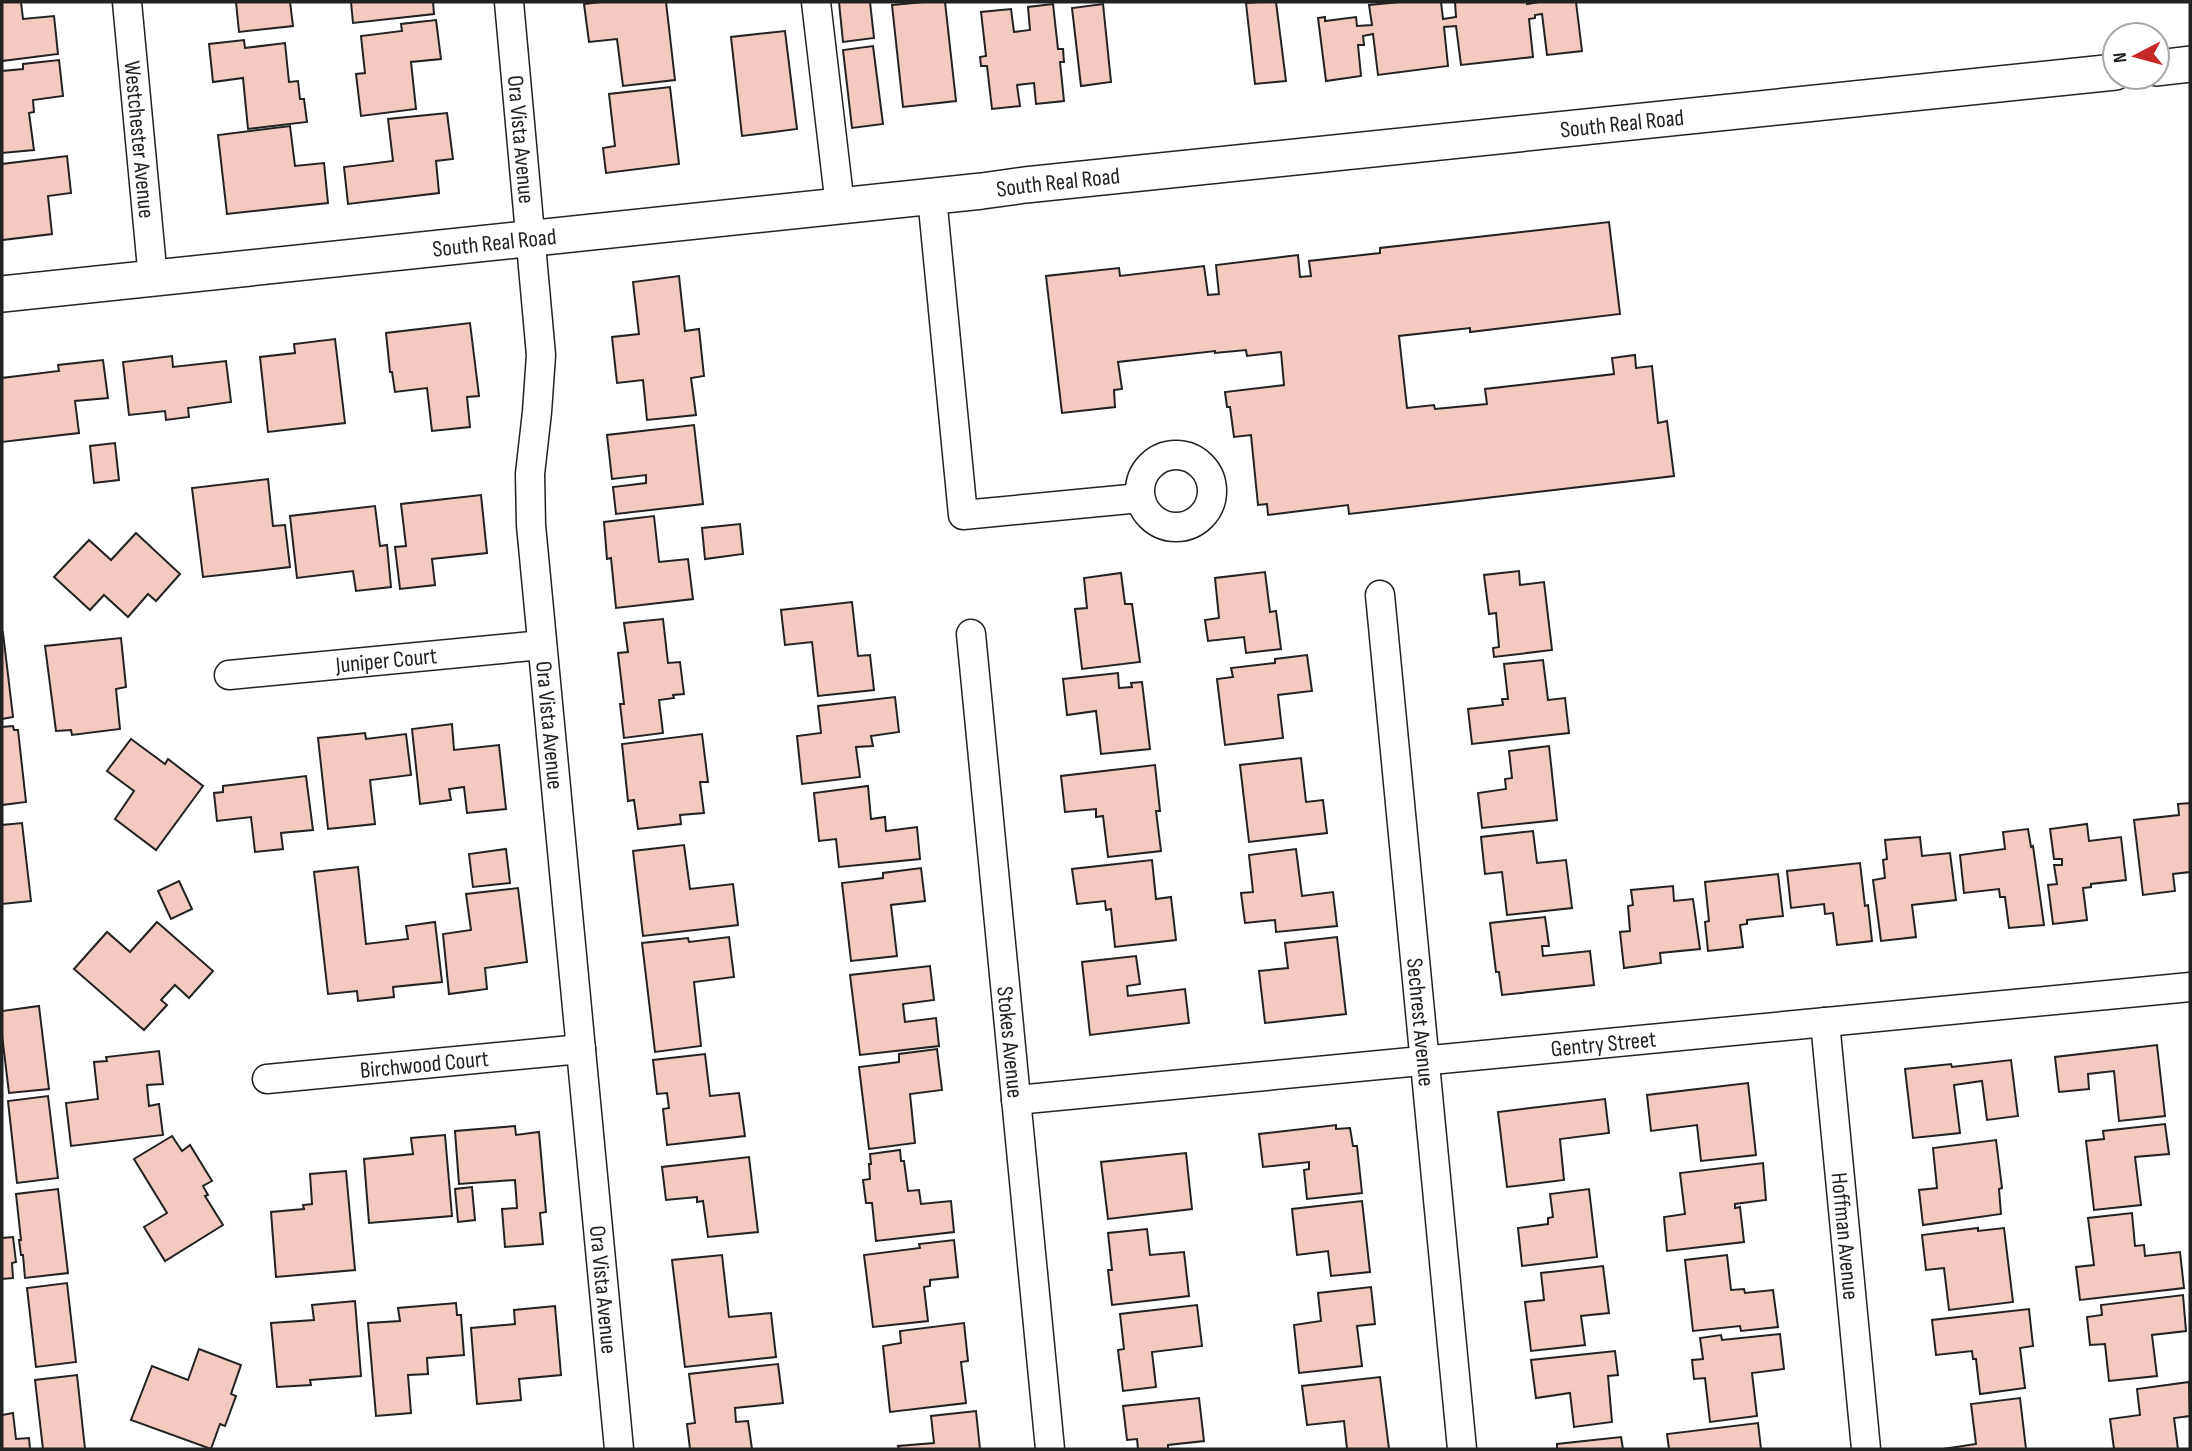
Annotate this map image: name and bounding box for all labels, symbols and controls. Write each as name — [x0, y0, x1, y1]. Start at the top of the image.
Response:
north arrow — [2101, 21, 2171, 91]
text: N — [2109, 51, 2133, 64]
street label: Westchester Avenue — [118, 59, 160, 220]
street label: Ora Vista Avenue — [501, 74, 540, 205]
street label: South Real Road — [1559, 104, 1685, 144]
street label: South Real Road — [994, 162, 1121, 204]
street label: South Real Road — [431, 223, 558, 264]
street label: Juniper Court — [333, 642, 438, 680]
street label: Ora Vista Avenue — [529, 660, 569, 791]
street label: Sechrest Avenue — [1400, 957, 1440, 1088]
street label: Stokes Avenue — [990, 985, 1029, 1099]
street label: Gentry Street — [1549, 1025, 1657, 1063]
street label: Birchwood Court — [359, 1045, 490, 1085]
street label: Hoffman Avenue — [1825, 1171, 1865, 1301]
street label: Ora Vista Avenue — [583, 1224, 623, 1355]

